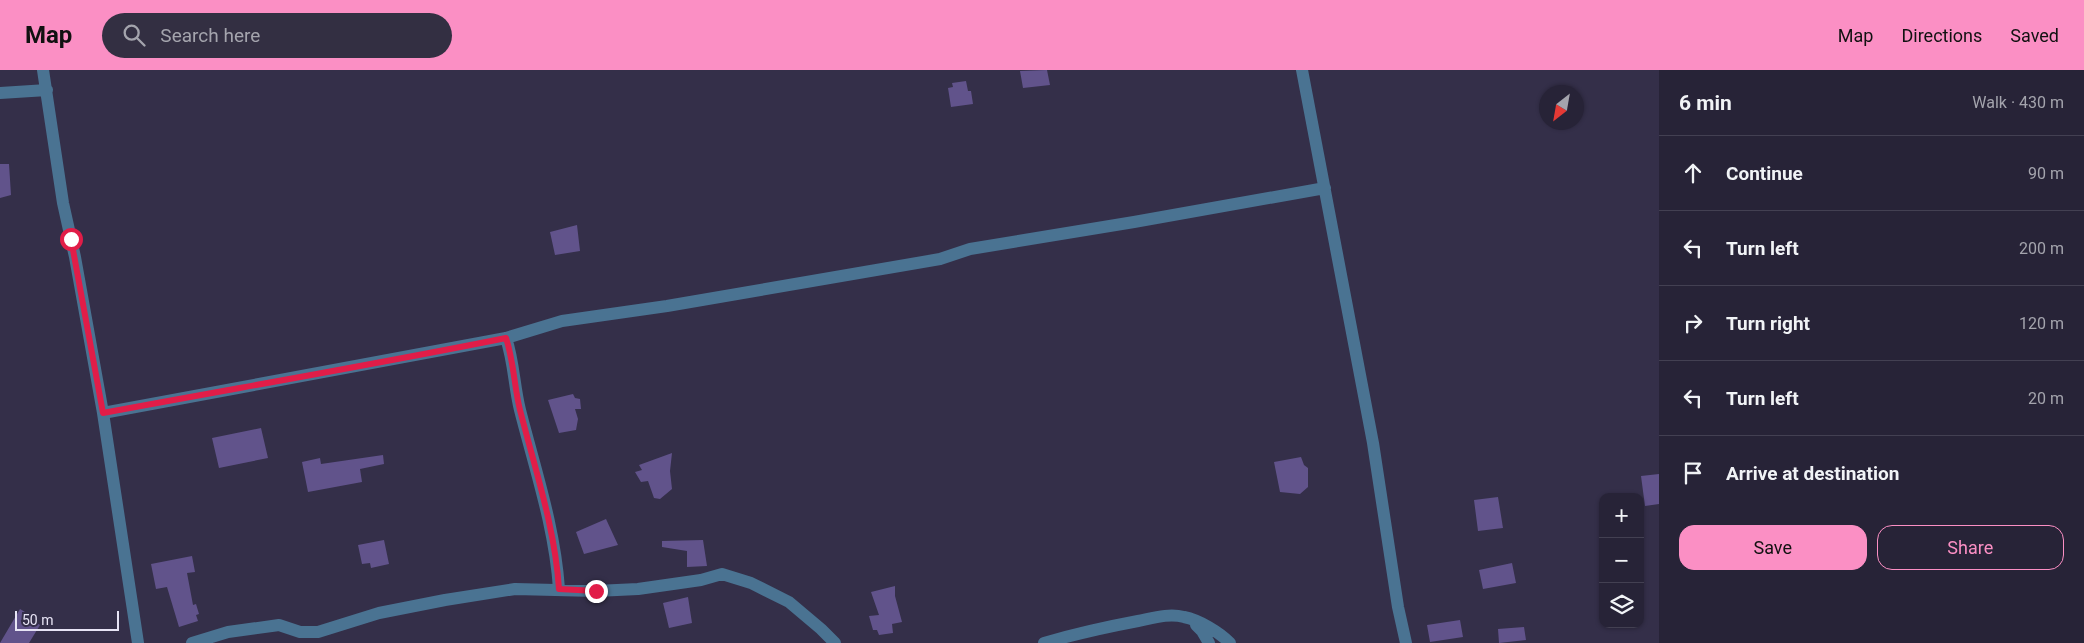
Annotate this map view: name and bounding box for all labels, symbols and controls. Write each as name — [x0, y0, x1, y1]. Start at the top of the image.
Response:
search box — [102, 13, 452, 58]
text: Map — [25, 21, 72, 49]
icon: search — [120, 21, 148, 49]
text: Search here — [160, 24, 260, 47]
text: Map — [1838, 25, 1873, 46]
text: Directions — [1901, 25, 1982, 46]
text: Saved — [2010, 25, 2059, 46]
north arrow — [1539, 85, 1584, 130]
text: 6 min — [1679, 91, 1732, 115]
text: Walk · 430 m — [1972, 93, 2064, 112]
icon: ahead — [1679, 159, 1707, 187]
text: Continue — [1726, 162, 1803, 185]
text: 90 m — [2028, 164, 2064, 183]
route start — [60, 228, 83, 251]
icon: left — [1679, 234, 1707, 262]
text: Turn left — [1726, 237, 1799, 260]
text: 200 m — [2019, 239, 2064, 258]
icon: right — [1679, 309, 1707, 337]
text: Turn right — [1726, 312, 1810, 335]
text: 120 m — [2019, 314, 2064, 333]
icon: left — [1679, 384, 1707, 412]
text: Turn left — [1726, 387, 1799, 410]
text: 20 m — [2028, 389, 2064, 408]
icon: arrive — [1679, 459, 1707, 487]
text: Arrive at destination — [1726, 462, 1899, 485]
map controls — [1599, 493, 1644, 628]
button: + — [1599, 493, 1644, 538]
button: Save — [1679, 525, 1867, 570]
button: Share — [1877, 525, 2064, 570]
button: − — [1599, 538, 1644, 583]
route end — [585, 580, 608, 603]
button: layers — [1599, 583, 1644, 628]
scale bar — [15, 608, 119, 631]
text: 50 m — [22, 612, 54, 628]

